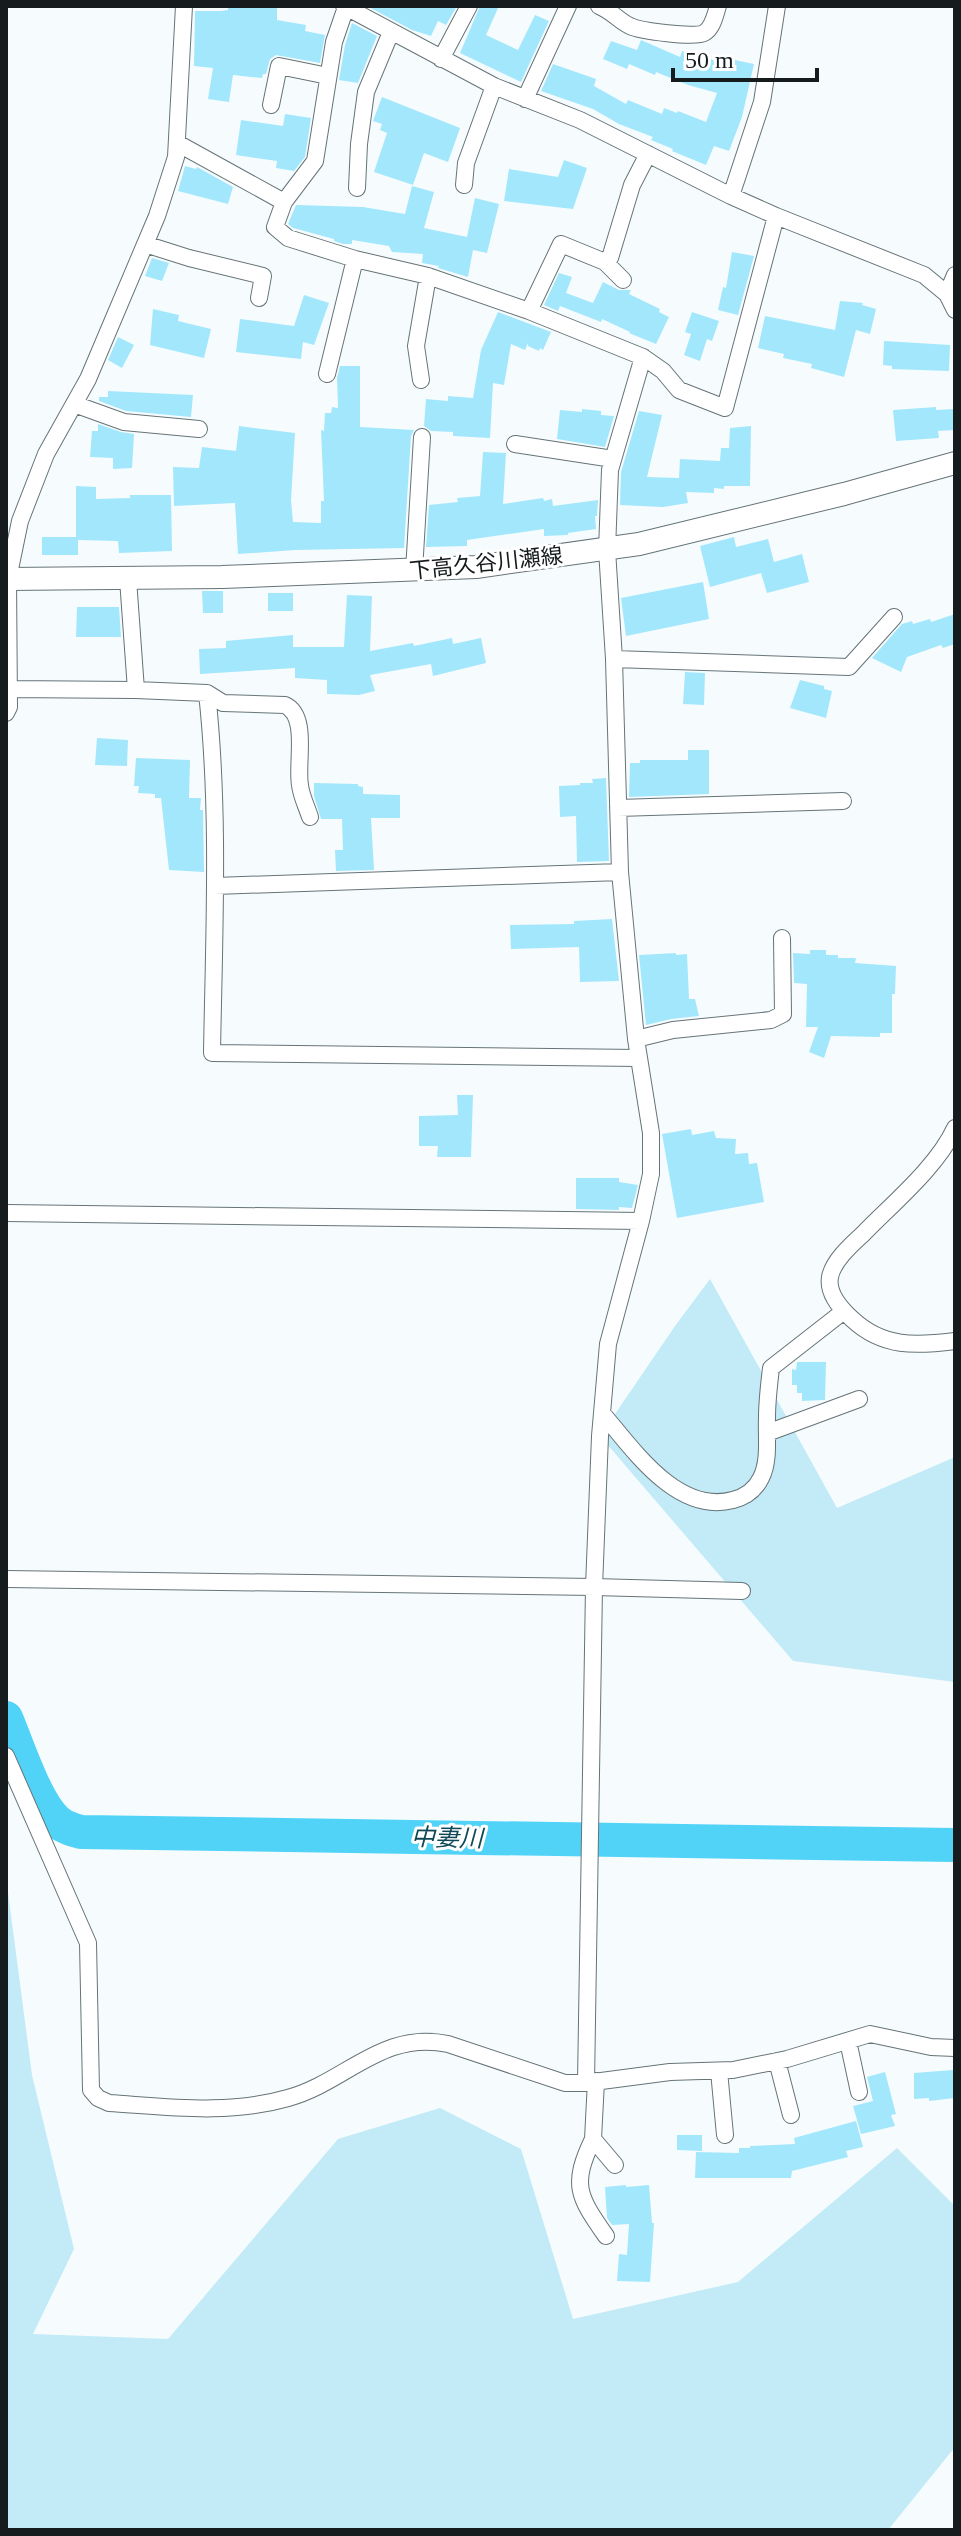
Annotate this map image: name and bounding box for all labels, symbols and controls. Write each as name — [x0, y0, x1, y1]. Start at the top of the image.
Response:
scale bar — [673, 32, 817, 82]
text: 50 m — [685, 47, 734, 73]
street label: 下高久谷川瀬線 — [408, 543, 564, 583]
water label: 中妻川 — [411, 1824, 486, 1852]

